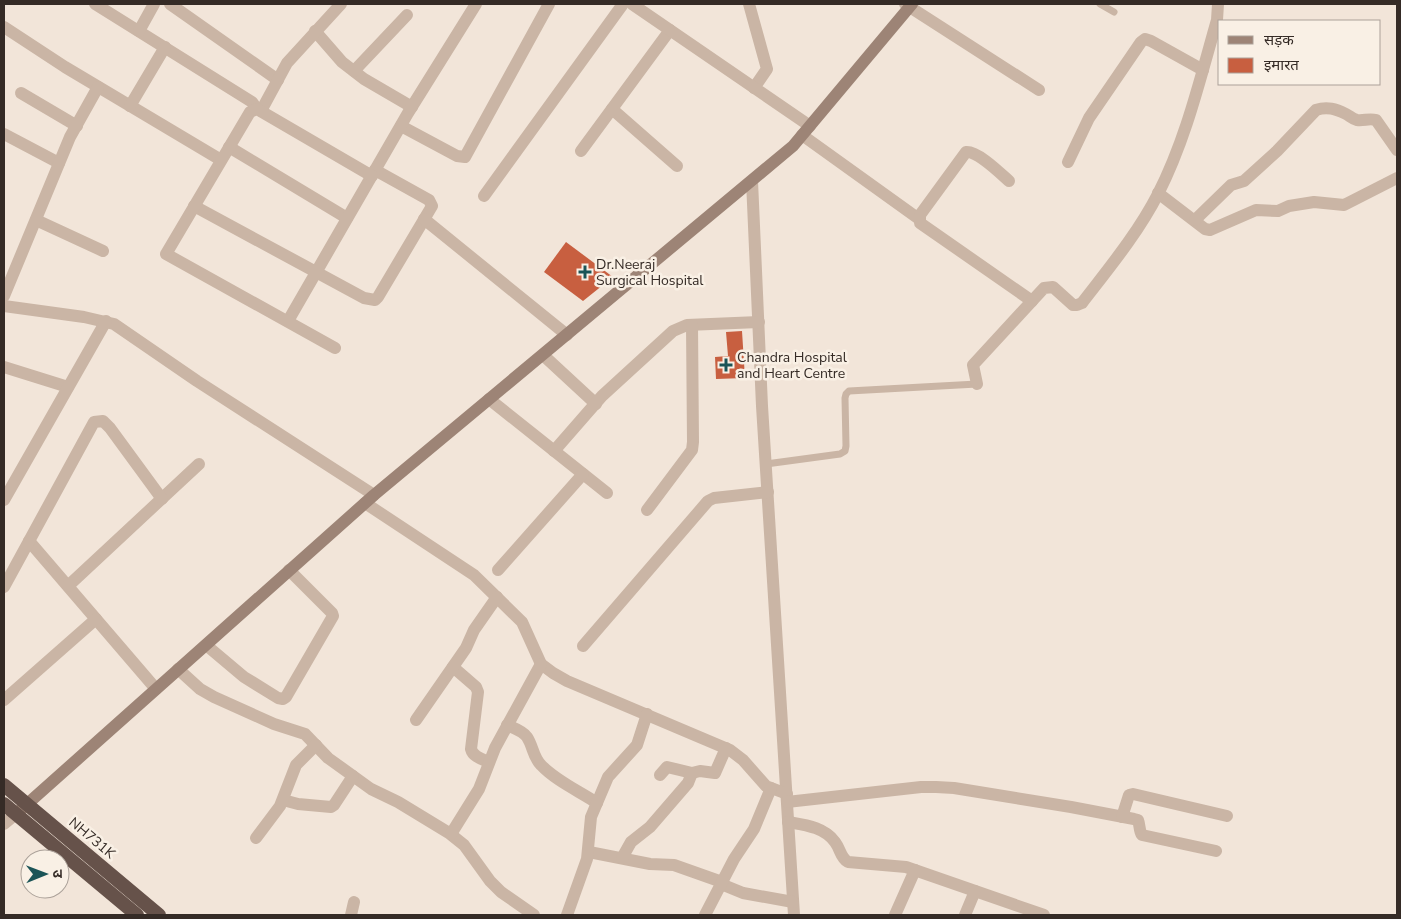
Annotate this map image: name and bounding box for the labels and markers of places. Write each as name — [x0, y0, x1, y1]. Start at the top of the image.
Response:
place label: Dr.Neeraj Surgical Hospital — [596, 255, 704, 290]
marker: Dr.Neeraj Surgical Hospital — [578, 265, 592, 279]
place label: Chandra Hospital and Heart Centre — [737, 348, 848, 383]
marker: Chandra Hospital and Heart Centre — [719, 358, 733, 372]

